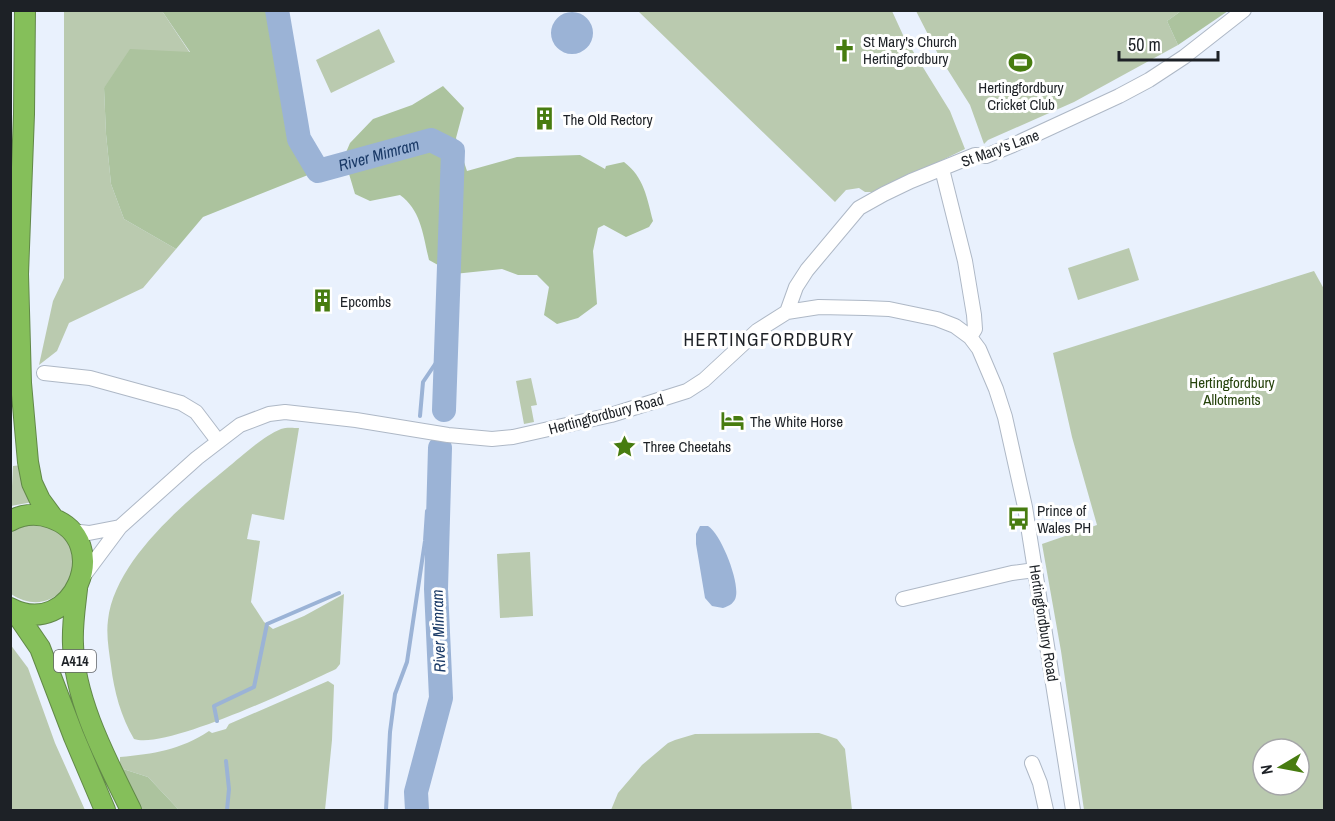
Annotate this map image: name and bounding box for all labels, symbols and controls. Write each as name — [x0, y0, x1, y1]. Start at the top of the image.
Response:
scale bar — [1119, 24, 1218, 62]
place label: St Mary's Church Hertingfordbury — [863, 31, 957, 69]
text: 50 m — [1128, 32, 1161, 57]
church icon: St Mary's Church Hertingfordbury — [832, 37, 858, 63]
sports icon: Hertingfordbury Cricket Club — [1008, 50, 1034, 76]
place label: Hertingfordbury Cricket Club — [978, 77, 1065, 115]
building icon: The Old Rectory — [532, 106, 558, 132]
place label: The Old Rectory — [563, 109, 653, 130]
street label: St Mary's Lane — [958, 124, 1042, 172]
water label: River Mimram — [336, 133, 422, 176]
building icon: Epcombs — [309, 288, 335, 314]
place label: Epcombs — [340, 291, 391, 312]
district label: HERTINGFORDBURY — [683, 327, 855, 352]
park label: Hertingfordbury Allotments — [1189, 372, 1276, 410]
street label: Hertingfordbury Road — [546, 389, 666, 439]
hotel icon: The White Horse — [719, 408, 745, 434]
place label: The White Horse — [750, 411, 843, 432]
place icon: Three Cheetahs — [612, 433, 638, 459]
place label: Three Cheetahs — [643, 436, 731, 457]
place label: Prince of Wales PH — [1037, 500, 1091, 538]
bus stop icon: Prince of Wales PH — [1006, 506, 1032, 532]
street label: Hertingfordbury Road — [1024, 563, 1064, 683]
water label: River Mimram — [426, 589, 450, 673]
road number: A414 — [54, 650, 96, 672]
north arrow — [1251, 737, 1311, 797]
text: N — [1255, 763, 1278, 776]

